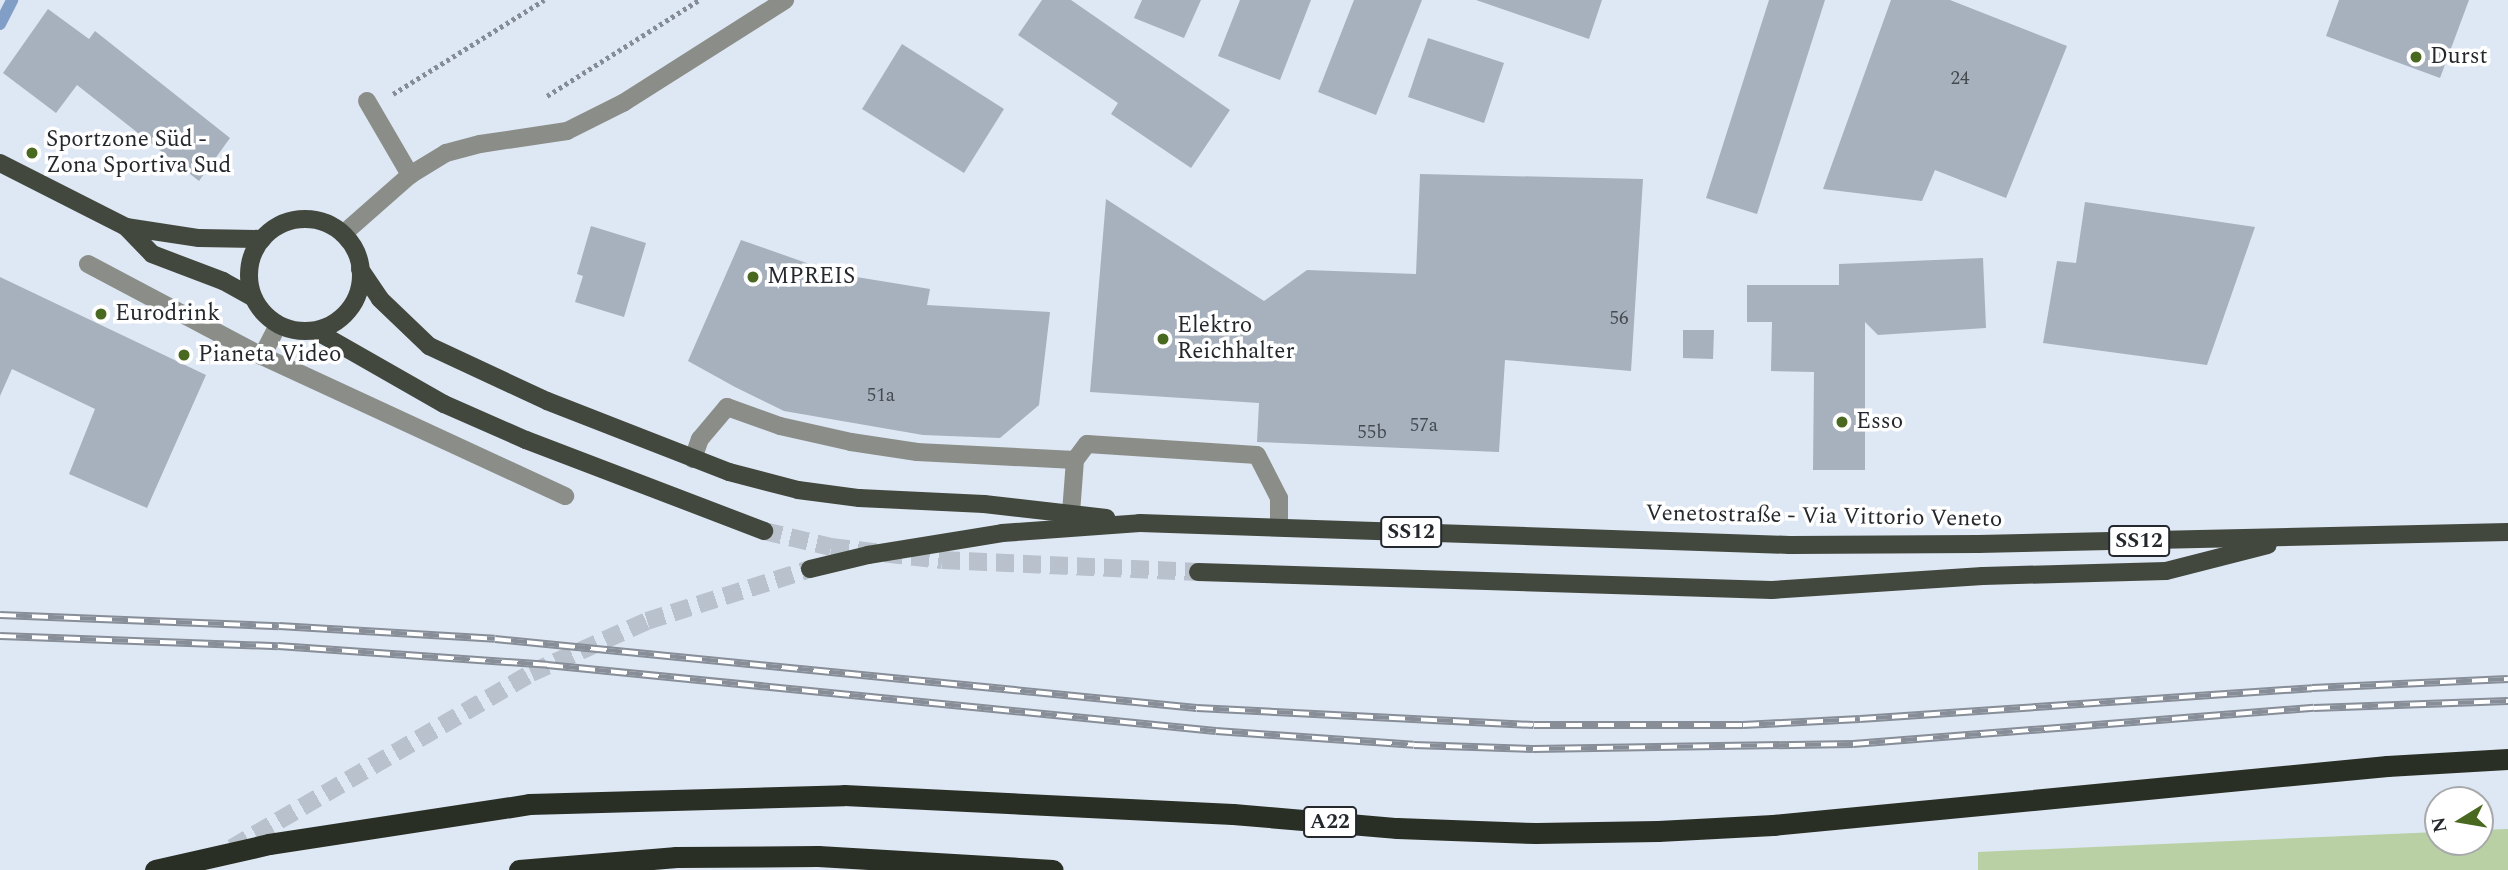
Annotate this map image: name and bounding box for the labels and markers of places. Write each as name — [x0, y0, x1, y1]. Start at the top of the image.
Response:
place label: Durst — [2430, 43, 2488, 71]
marker: Durst — [2408, 49, 2424, 65]
place label: Sportzone Süd - Zona Sportiva Sud — [46, 126, 231, 180]
marker: Sportzone Süd - Zona Sportiva Sud — [24, 145, 40, 161]
place label: MPREIS — [767, 263, 855, 291]
marker: MPREIS — [745, 269, 761, 285]
place label: Eurodrink — [115, 300, 220, 328]
marker: Eurodrink — [93, 306, 109, 322]
place label: Elektro Reichhalter — [1177, 312, 1295, 366]
marker: Elektro Reichhalter — [1155, 331, 1171, 347]
place label: Pianeta Video — [198, 341, 341, 369]
marker: Pianeta Video — [176, 347, 192, 363]
place label: Esso — [1856, 408, 1903, 436]
marker: Esso — [1834, 414, 1850, 430]

